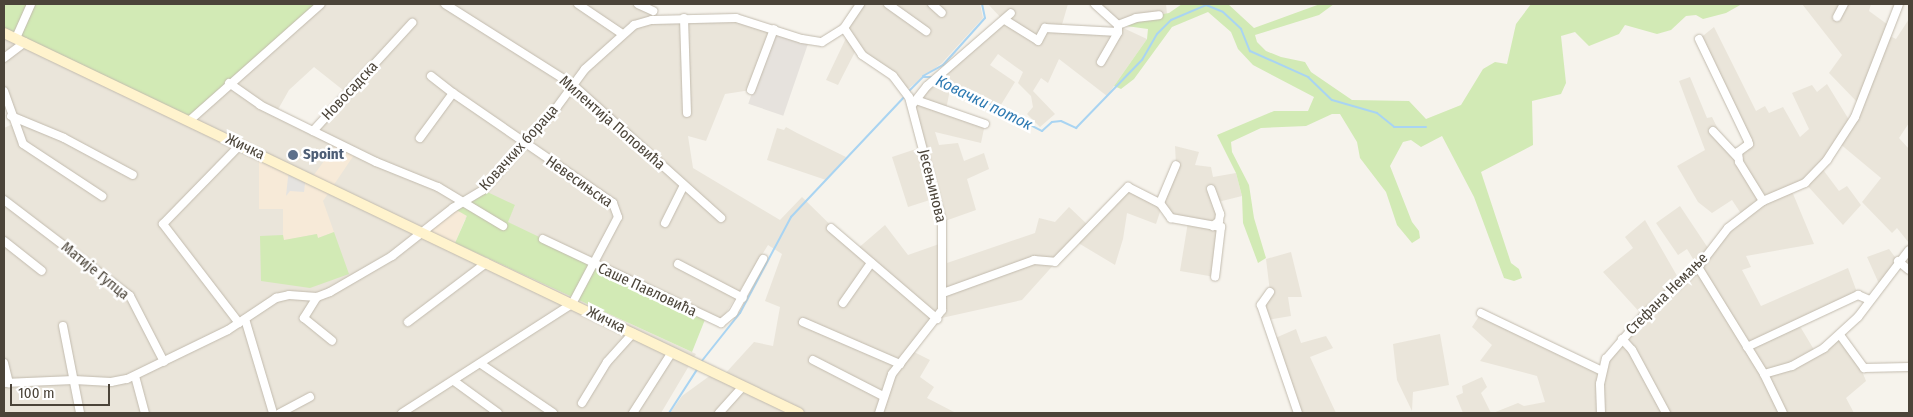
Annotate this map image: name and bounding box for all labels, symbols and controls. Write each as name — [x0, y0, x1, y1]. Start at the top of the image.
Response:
street label: Новосадска — [318, 58, 382, 124]
water label: Ковачки поток — [932, 71, 1036, 135]
street label: Милентија Поповића — [555, 72, 669, 174]
street label: Ковачких бораца — [476, 101, 562, 195]
street label: Жичка — [223, 130, 267, 164]
place label: Spoint — [303, 146, 344, 164]
street label: Јесењинова — [914, 148, 950, 224]
marker: Spoint — [287, 149, 299, 161]
street label: Невесињска — [542, 152, 616, 212]
street label: Матије Гупца — [57, 238, 133, 304]
street label: Стефана Немање — [1622, 249, 1712, 339]
street label: Саше Павловића — [595, 259, 699, 321]
street label: Жичка — [584, 303, 628, 337]
scale bar — [12, 374, 112, 406]
text: 100 m — [18, 384, 55, 402]

